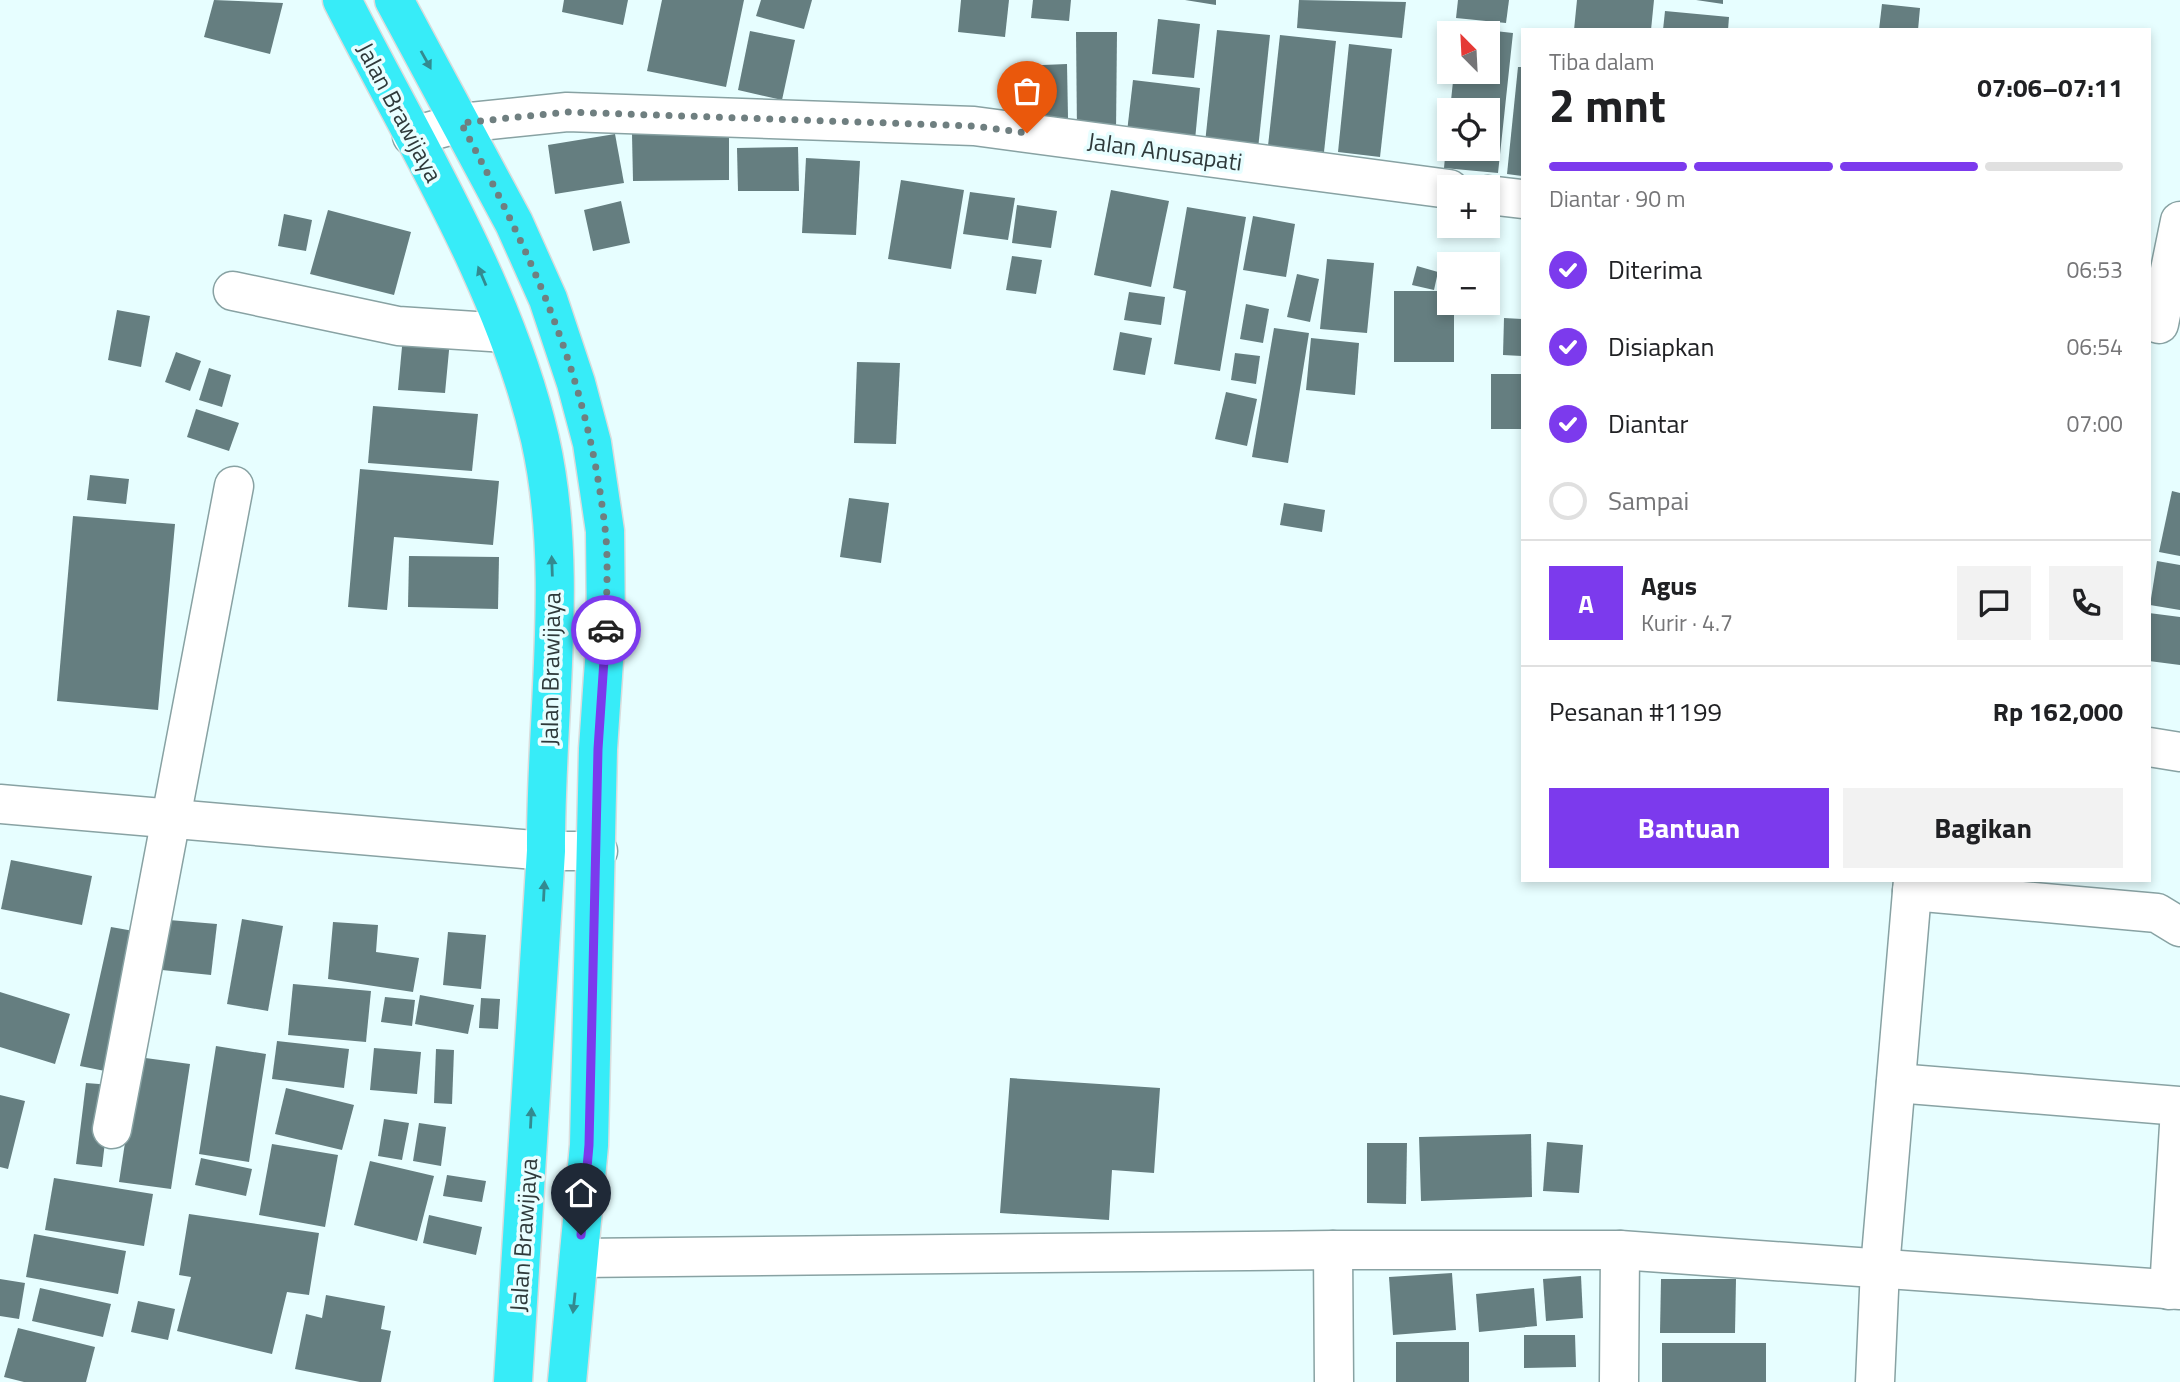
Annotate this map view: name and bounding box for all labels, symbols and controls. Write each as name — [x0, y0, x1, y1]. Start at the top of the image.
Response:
north arrow — [1437, 21, 1500, 84]
map controls — [1437, 21, 1500, 315]
street label: Jalan Brawijaya — [348, 36, 452, 188]
text: Tiba dalam — [1549, 44, 1655, 79]
one-way arrow — [420, 50, 432, 70]
pin — [997, 61, 1057, 133]
text: 07:06–07:11 — [1977, 68, 2123, 107]
text: 2 mnt — [1549, 70, 1666, 140]
icon: bag — [1008, 72, 1046, 110]
button: locate — [1437, 98, 1500, 161]
street label: Jalan Anusapati — [1085, 122, 1245, 180]
button: + — [1437, 175, 1500, 238]
text: Diantar · 90 m — [1549, 181, 1685, 216]
text: Diterima — [1608, 250, 1702, 289]
icon: check — [1549, 251, 1587, 289]
button: − — [1437, 252, 1500, 315]
text: 06:53 — [2066, 252, 2123, 287]
one-way arrow — [476, 266, 487, 287]
text: Disiapkan — [1608, 327, 1714, 366]
icon: check — [1549, 328, 1587, 366]
text: 06:54 — [2066, 329, 2123, 364]
text: Diantar — [1608, 404, 1689, 443]
icon: check — [1549, 405, 1587, 443]
text: 07:00 — [2066, 406, 2123, 441]
text: Sampai — [1608, 481, 1689, 520]
one-way arrow — [547, 555, 558, 577]
text: Agus — [1641, 566, 1697, 605]
button: chat — [1957, 566, 2031, 640]
button: phone — [2049, 566, 2123, 640]
text: A — [1578, 584, 1594, 623]
street label: Jalan Brawijaya — [531, 592, 569, 746]
courier — [571, 595, 641, 665]
text: Kurir · 4.7 — [1641, 605, 1733, 640]
icon: car — [587, 611, 625, 649]
text: Pesanan #1199 — [1549, 692, 1722, 731]
text: Rp 162,000 — [1993, 692, 2123, 731]
button: Bantuan — [1549, 788, 1829, 868]
button: Bagikan — [1843, 788, 2123, 868]
one-way arrow — [539, 880, 550, 902]
one-way arrow — [526, 1107, 537, 1129]
street label: Jalan Brawijaya — [500, 1157, 546, 1313]
pin — [551, 1163, 611, 1235]
icon: home — [562, 1174, 600, 1212]
one-way arrow — [568, 1292, 579, 1314]

